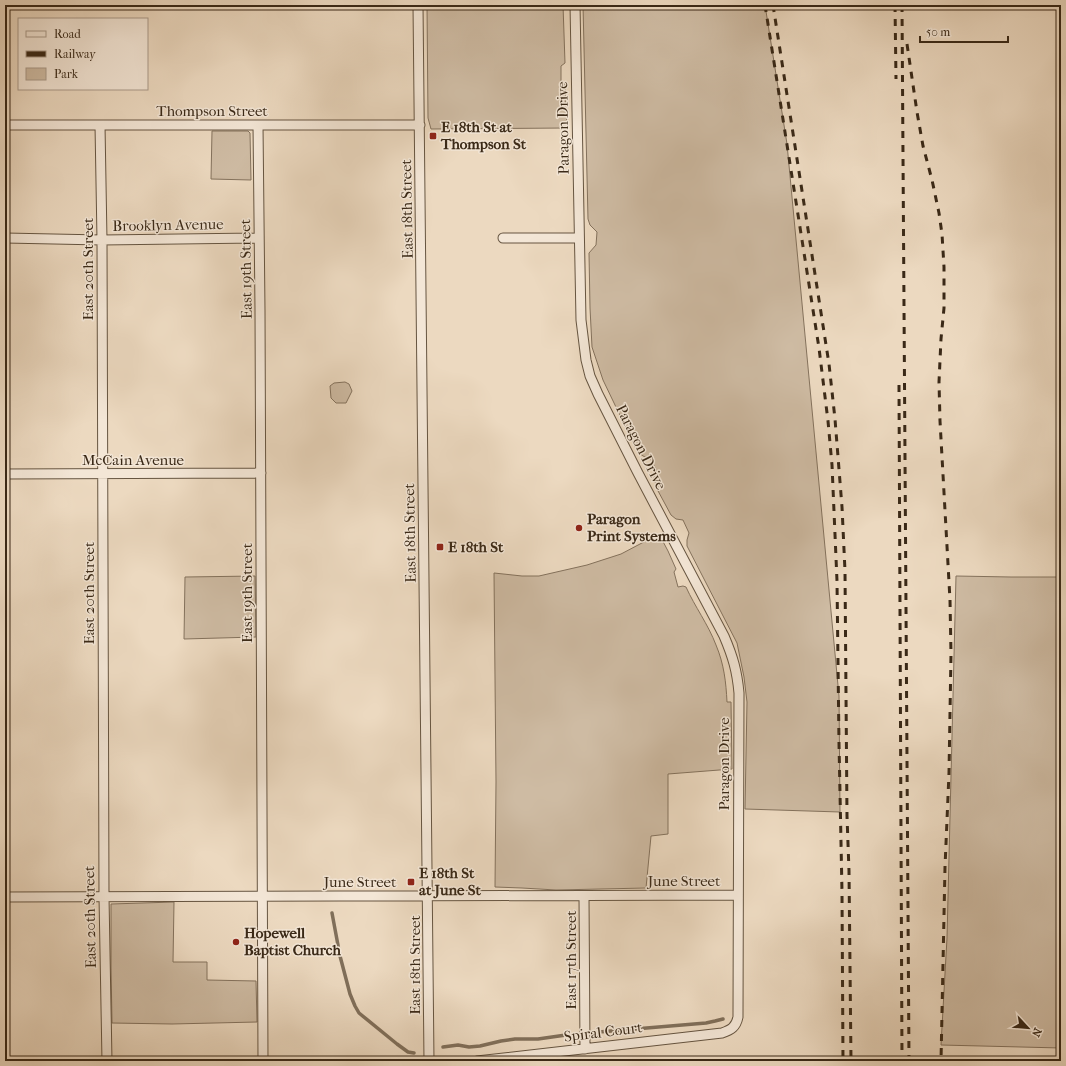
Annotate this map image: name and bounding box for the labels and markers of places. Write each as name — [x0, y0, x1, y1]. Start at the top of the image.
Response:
place label: E 18th St at Thompson St — [440, 118, 527, 153]
marker: E 18th St at Thompson St — [428, 131, 438, 141]
place label: Paragon Print Systems — [587, 510, 676, 545]
marker: Paragon Print Systems — [574, 523, 584, 533]
place label: E 18th St — [448, 538, 504, 556]
marker: E 18th St — [435, 542, 445, 552]
place label: E 18th St at June St — [419, 864, 481, 899]
marker: E 18th St at June St — [406, 877, 416, 887]
place label: Hopewell Baptist Church — [244, 924, 341, 959]
marker: Hopewell Baptist Church — [231, 937, 241, 947]

